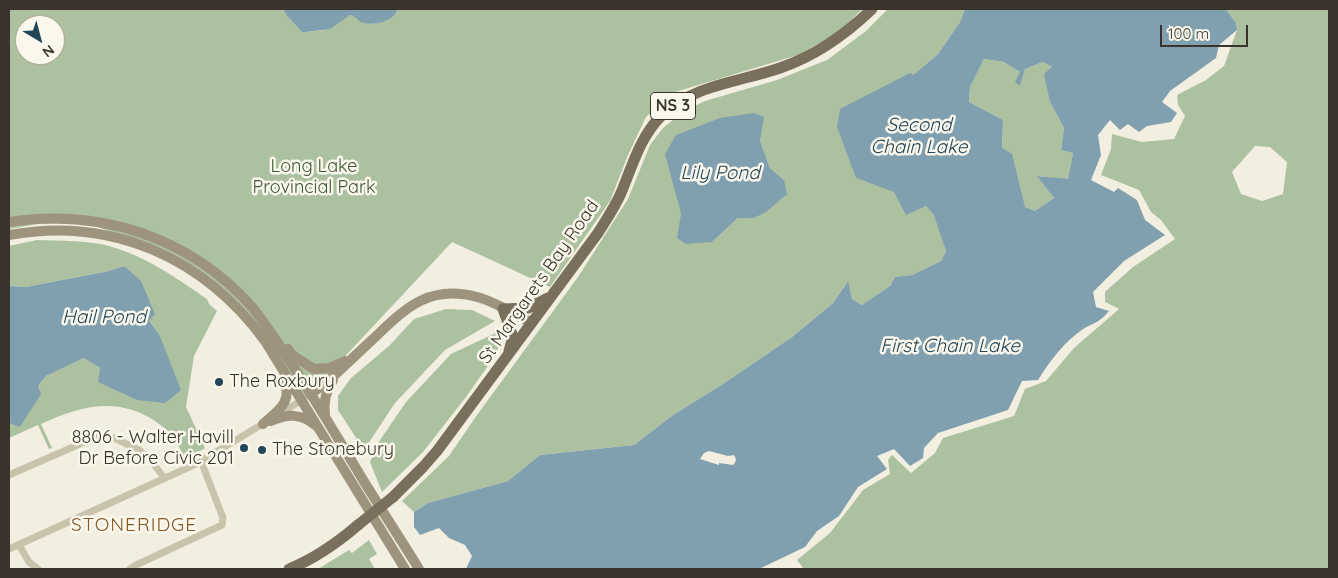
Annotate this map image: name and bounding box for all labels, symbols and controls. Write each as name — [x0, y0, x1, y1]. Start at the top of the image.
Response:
north arrow — [15, 15, 65, 65]
scale bar — [1163, 15, 1250, 47]
text: 100 m — [1168, 24, 1209, 43]
text: N — [39, 41, 58, 61]
road number: NS 3 — [650, 92, 696, 120]
water label: Second Chain Lake — [870, 114, 968, 158]
park label: Long Lake Provincial Park — [252, 156, 376, 198]
water label: Lily Pond — [680, 162, 760, 184]
street label: St Margarets Bay Road — [474, 196, 604, 368]
water label: Hail Pond — [62, 306, 146, 328]
water label: First Chain Lake — [880, 335, 1020, 357]
place label: The Roxbury — [229, 371, 335, 393]
marker: The Roxbury — [213, 376, 225, 388]
place label: 8806 - Walter Havill Dr Before Civic 201 — [72, 427, 234, 469]
place label: The Stonebury — [272, 439, 394, 461]
marker: 8806 - Walter Havill Dr Before Civic 201 — [238, 442, 250, 454]
marker: The Stonebury — [256, 444, 268, 456]
district label: STONERIDGE — [70, 514, 198, 536]

